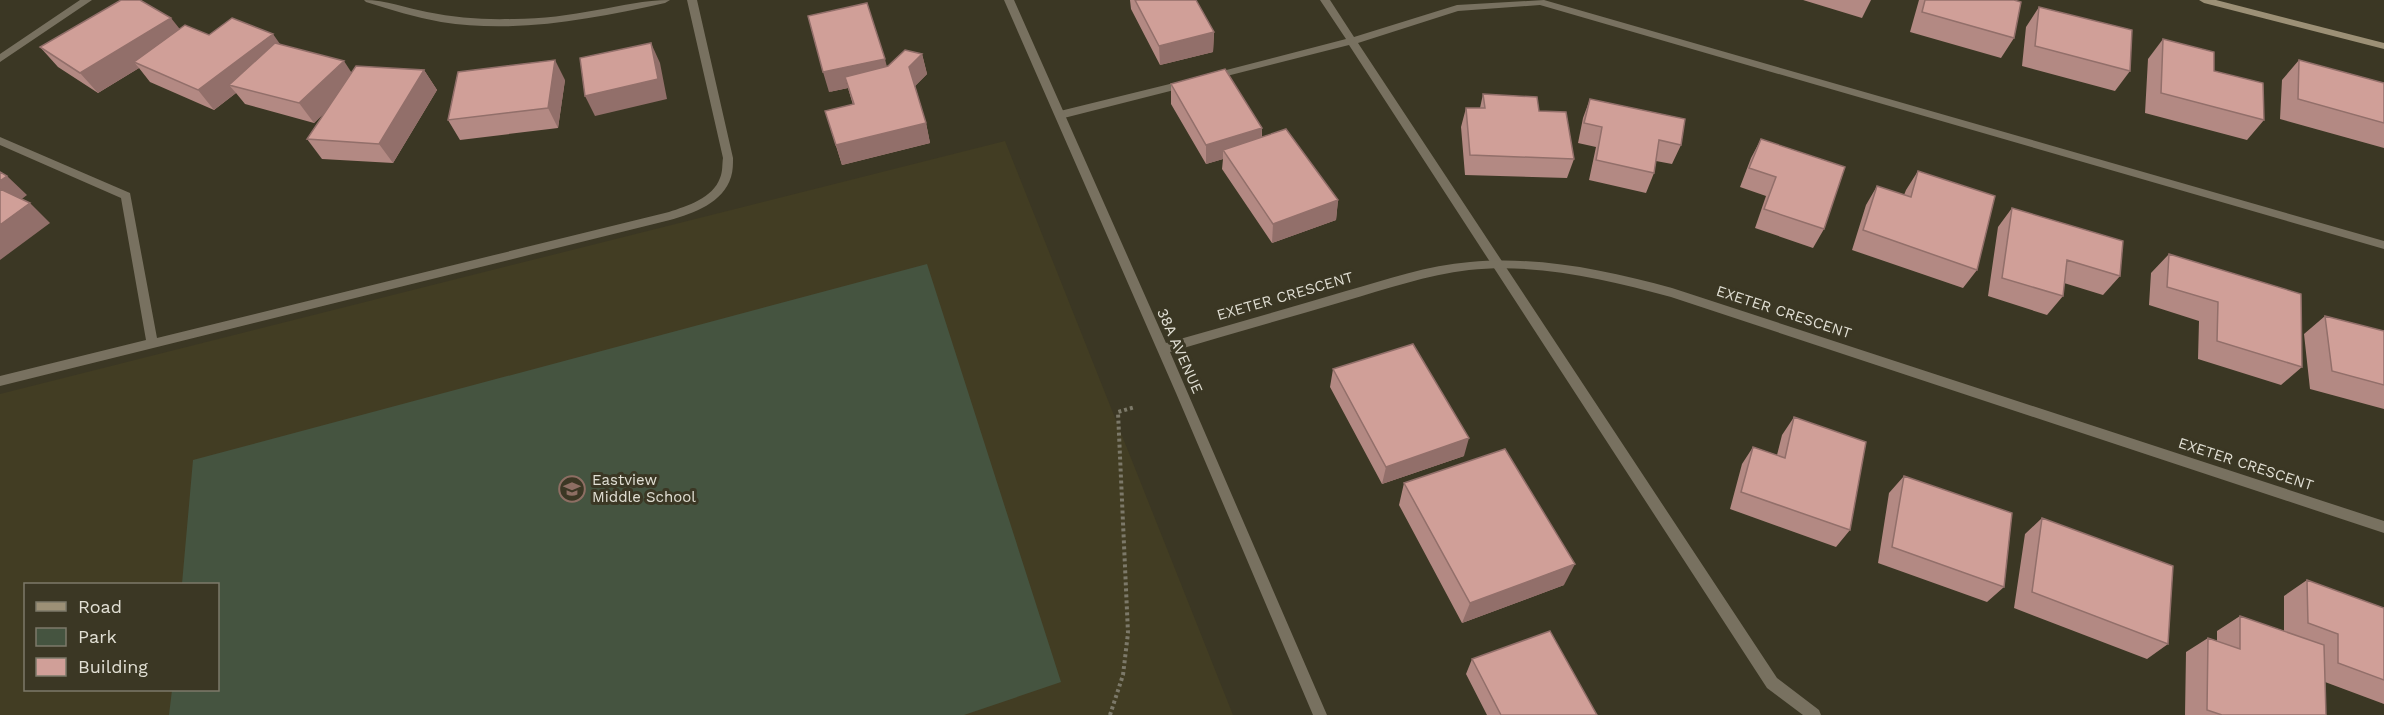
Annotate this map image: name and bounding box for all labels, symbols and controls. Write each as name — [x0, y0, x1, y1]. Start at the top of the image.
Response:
street label: EXETER CRESCENT — [1215, 268, 1355, 324]
street label: EXETER CRESCENT — [1714, 282, 1854, 342]
street label: 38A AVENUE — [1153, 306, 1207, 396]
street label: EXETER CRESCENT — [2176, 434, 2316, 494]
place label: Eastview Middle School — [592, 471, 696, 506]
school or university icon: Eastview Middle School — [557, 474, 587, 504]
legend — [24, 583, 219, 691]
text: Road — [78, 596, 122, 617]
text: Park — [78, 626, 117, 647]
text: Building — [78, 656, 148, 677]

